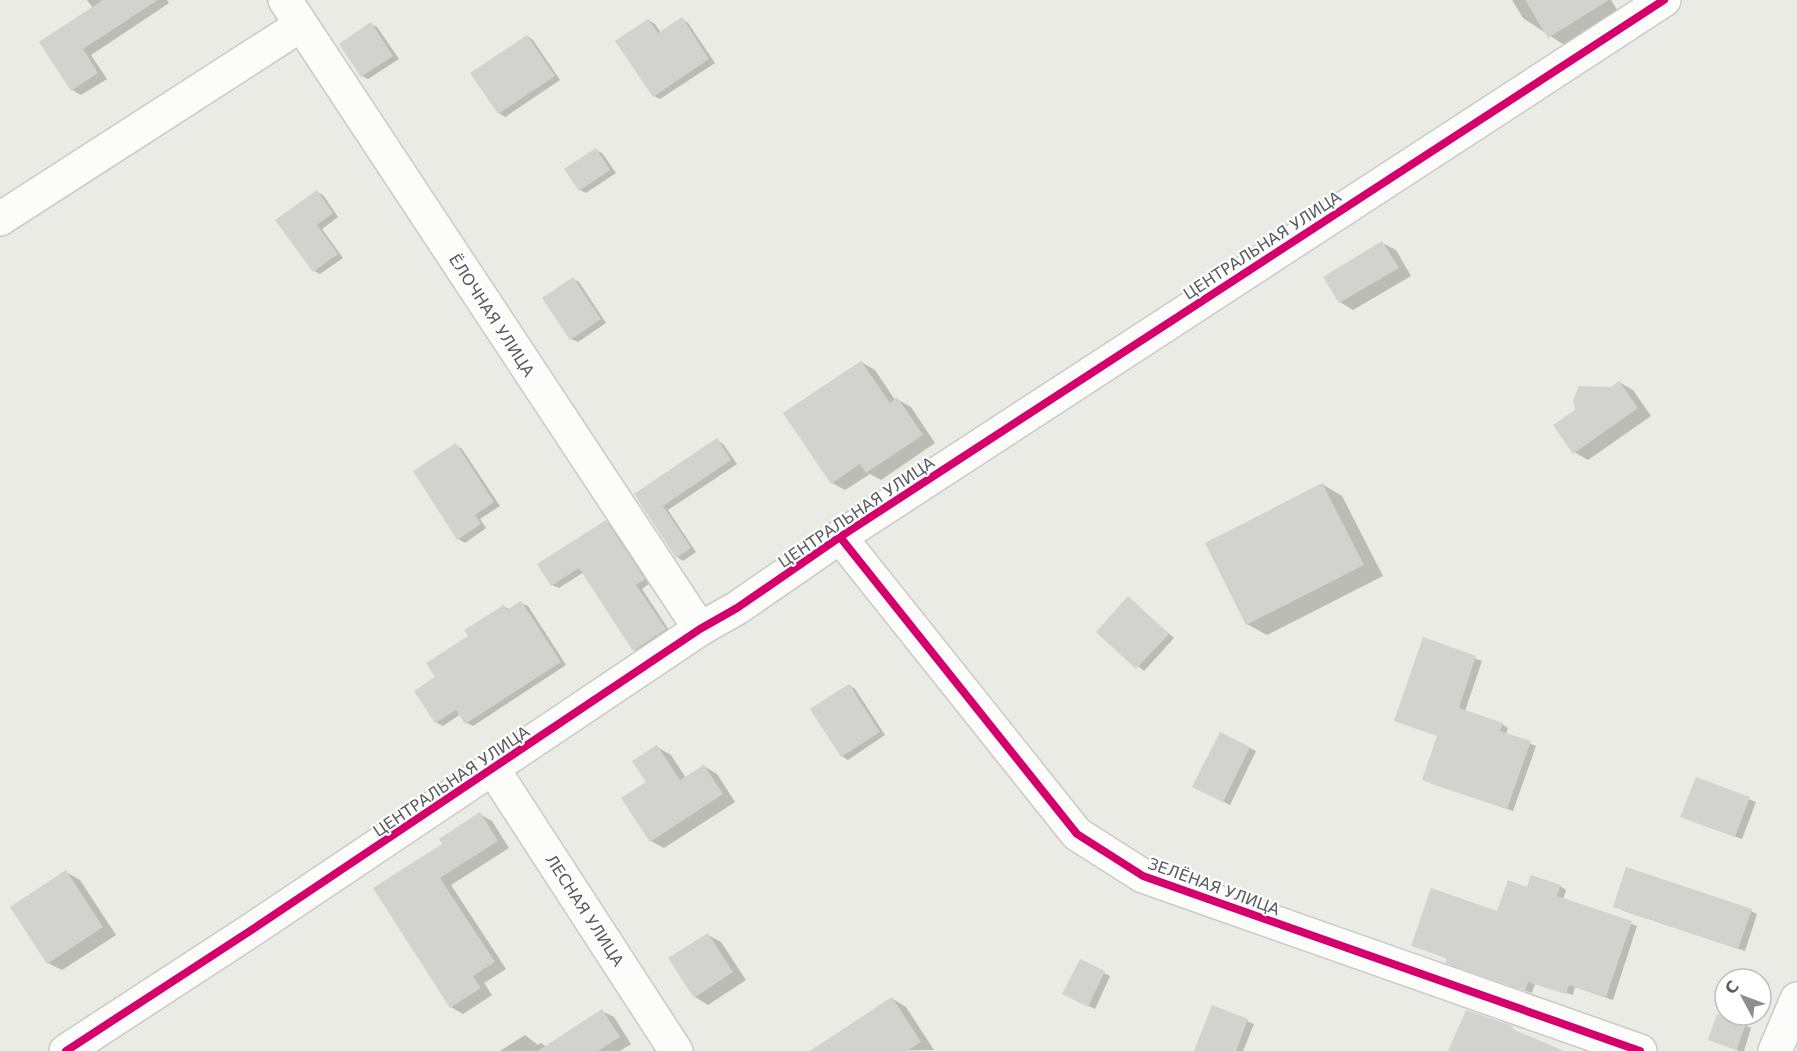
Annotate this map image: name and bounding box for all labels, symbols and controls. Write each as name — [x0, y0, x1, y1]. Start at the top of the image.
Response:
street label: ЦЕНТРАЛЬНАЯ УЛИЦА — [1180, 187, 1345, 304]
street label: ЁЛОЧНАЯ УЛИЦА — [445, 251, 538, 380]
street label: ЦЕНТРАЛЬНАЯ УЛИЦА — [775, 453, 938, 572]
street label: ЦЕНТРАЛЬНАЯ УЛИЦА — [370, 722, 533, 841]
street label: ЛЕСНАЯ УЛИЦА — [541, 851, 628, 970]
street label: ЗЕЛЁНАЯ УЛИЦА — [1145, 854, 1282, 919]
north arrow — [1713, 967, 1773, 1027]
text: С — [1721, 977, 1743, 998]

